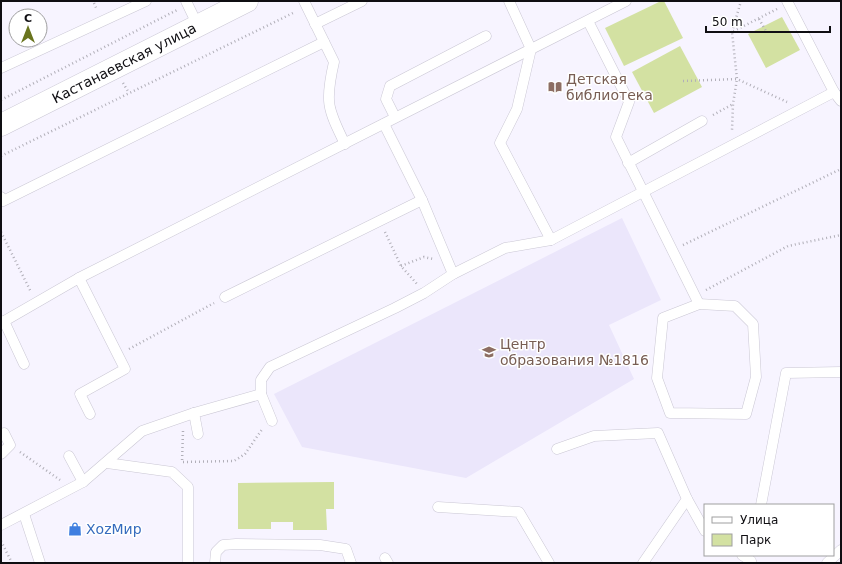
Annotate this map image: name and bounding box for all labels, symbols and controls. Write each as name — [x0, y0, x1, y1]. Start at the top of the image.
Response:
north arrow — [8, 8, 48, 48]
scale bar — [706, 8, 830, 34]
text: С — [24, 12, 32, 25]
text: 50 m — [712, 15, 743, 29]
street label: Кастанаевская улица — [49, 20, 199, 106]
place label: Детская библиотека — [566, 71, 653, 103]
library icon: Детская библиотека — [547, 79, 563, 95]
place label: Центр образования №1816 — [500, 336, 649, 368]
school or university icon: Центр образования №1816 — [481, 344, 497, 360]
legend — [704, 504, 834, 556]
text: Улица — [740, 513, 778, 527]
shop icon: XozМир — [67, 521, 83, 537]
place label: XozМир — [86, 521, 142, 537]
text: Парк — [740, 533, 771, 547]

